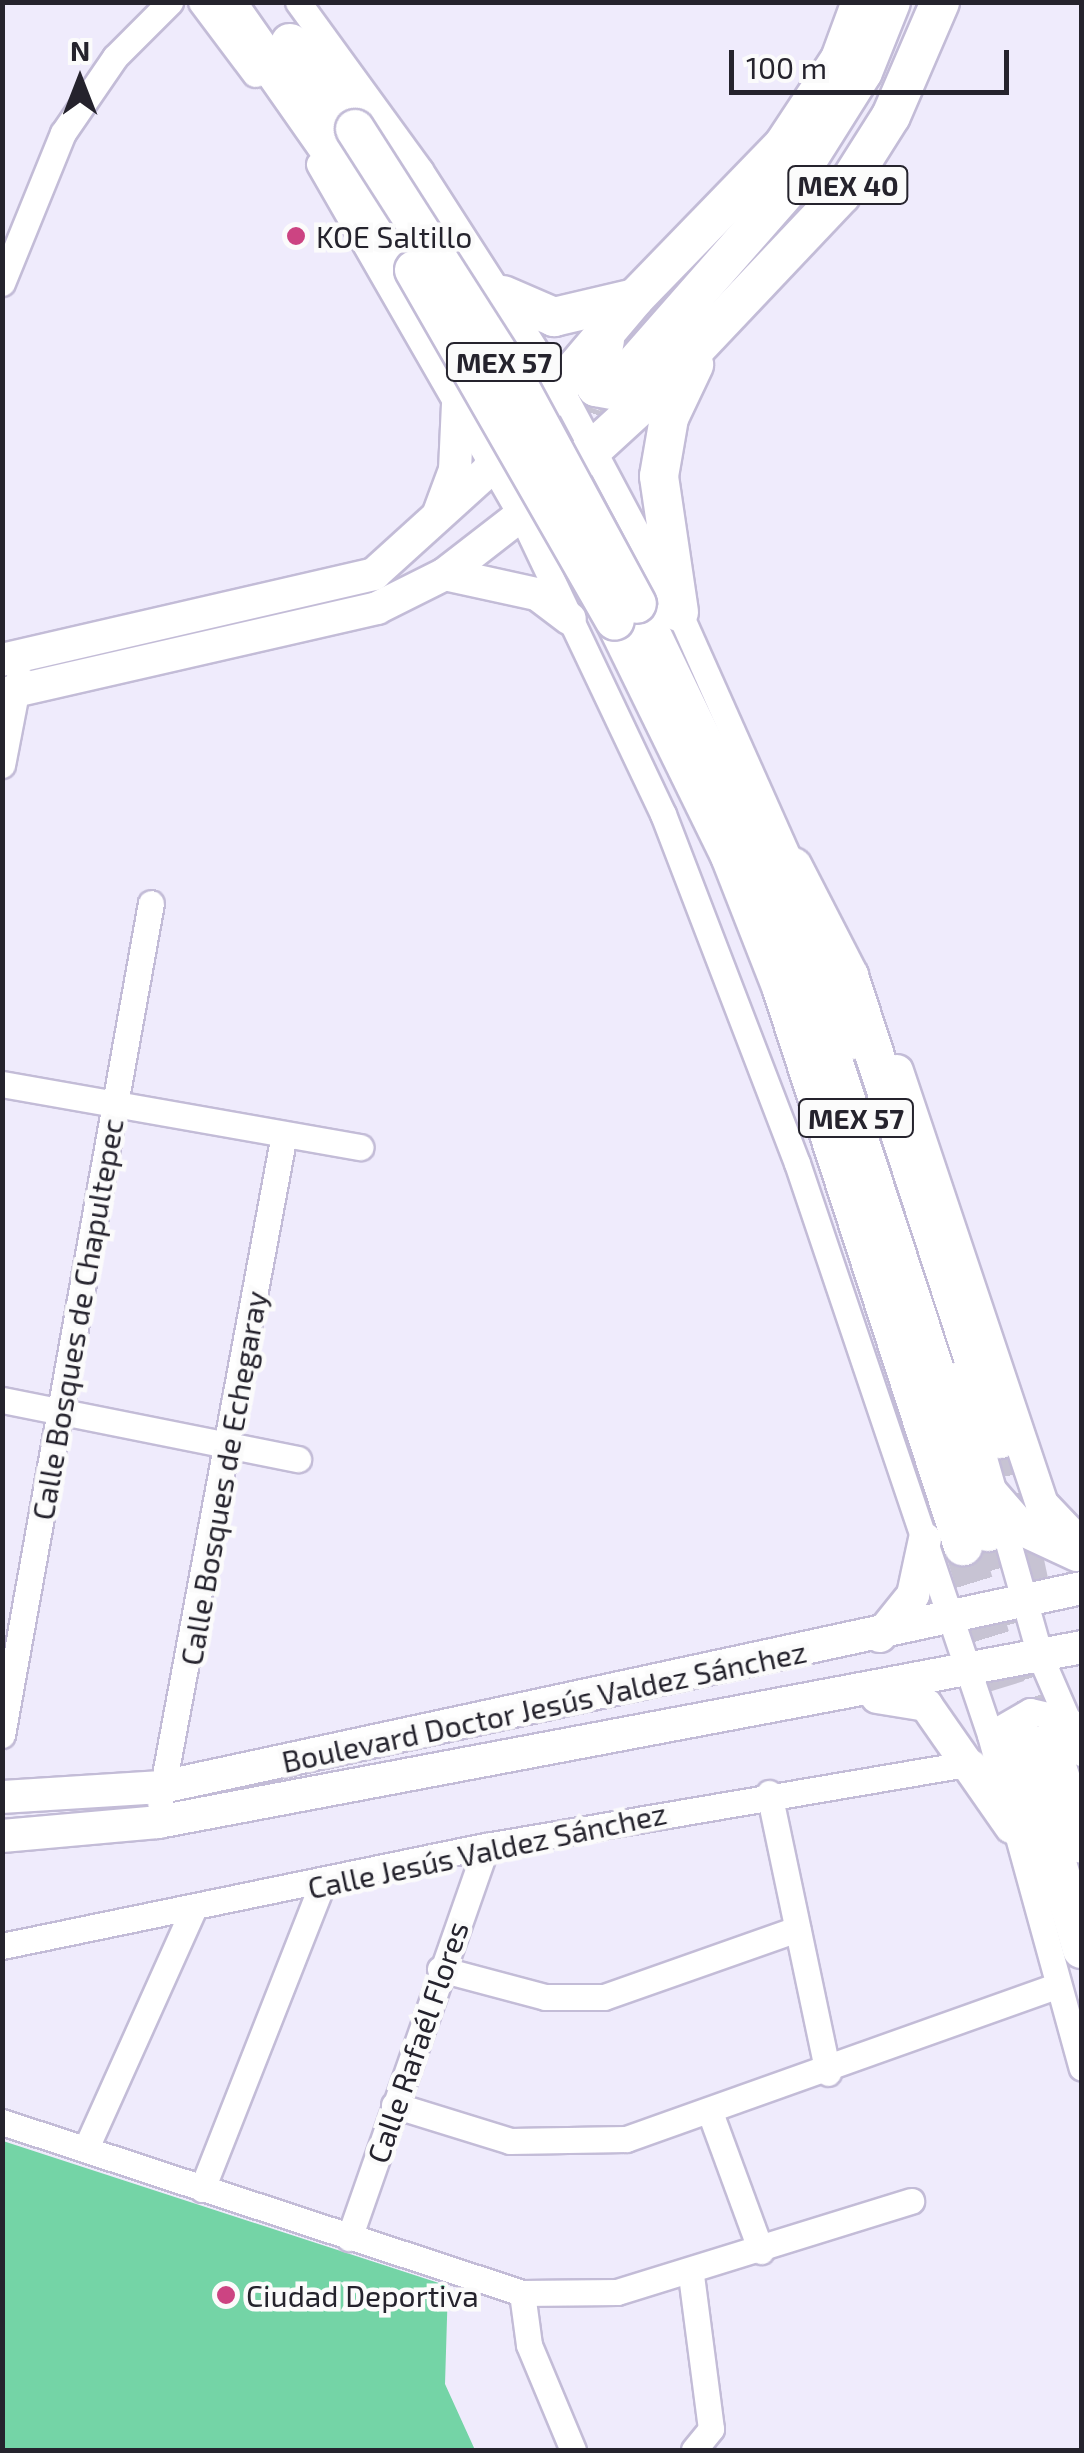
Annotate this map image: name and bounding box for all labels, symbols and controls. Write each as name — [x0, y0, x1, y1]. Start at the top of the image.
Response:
north arrow — [30, 30, 130, 130]
scale bar — [734, 30, 1014, 92]
text: N — [70, 33, 90, 67]
text: 100 m — [746, 49, 827, 85]
road number: MEX 40 — [786, 162, 910, 208]
place label: KOE Saltillo — [316, 218, 472, 254]
marker: KOE Saltillo — [285, 225, 307, 247]
road number: MEX 57 — [444, 339, 564, 385]
road number: MEX 57 — [796, 1095, 916, 1141]
street label: Calle Bosques de Chapultepec — [24, 1115, 130, 1523]
street label: Calle Bosques de Echegaray — [172, 1288, 274, 1668]
street label: Boulevard Doctor Jesús Valdez Sánchez — [278, 1633, 810, 1779]
street label: Calle Jesús Valdez Sánchez — [304, 1794, 670, 1906]
street label: Calle Rafaél Flores — [359, 1916, 475, 2168]
place label: Ciudad Deportiva — [246, 2277, 479, 2313]
marker: Ciudad Deportiva — [215, 2284, 237, 2306]

